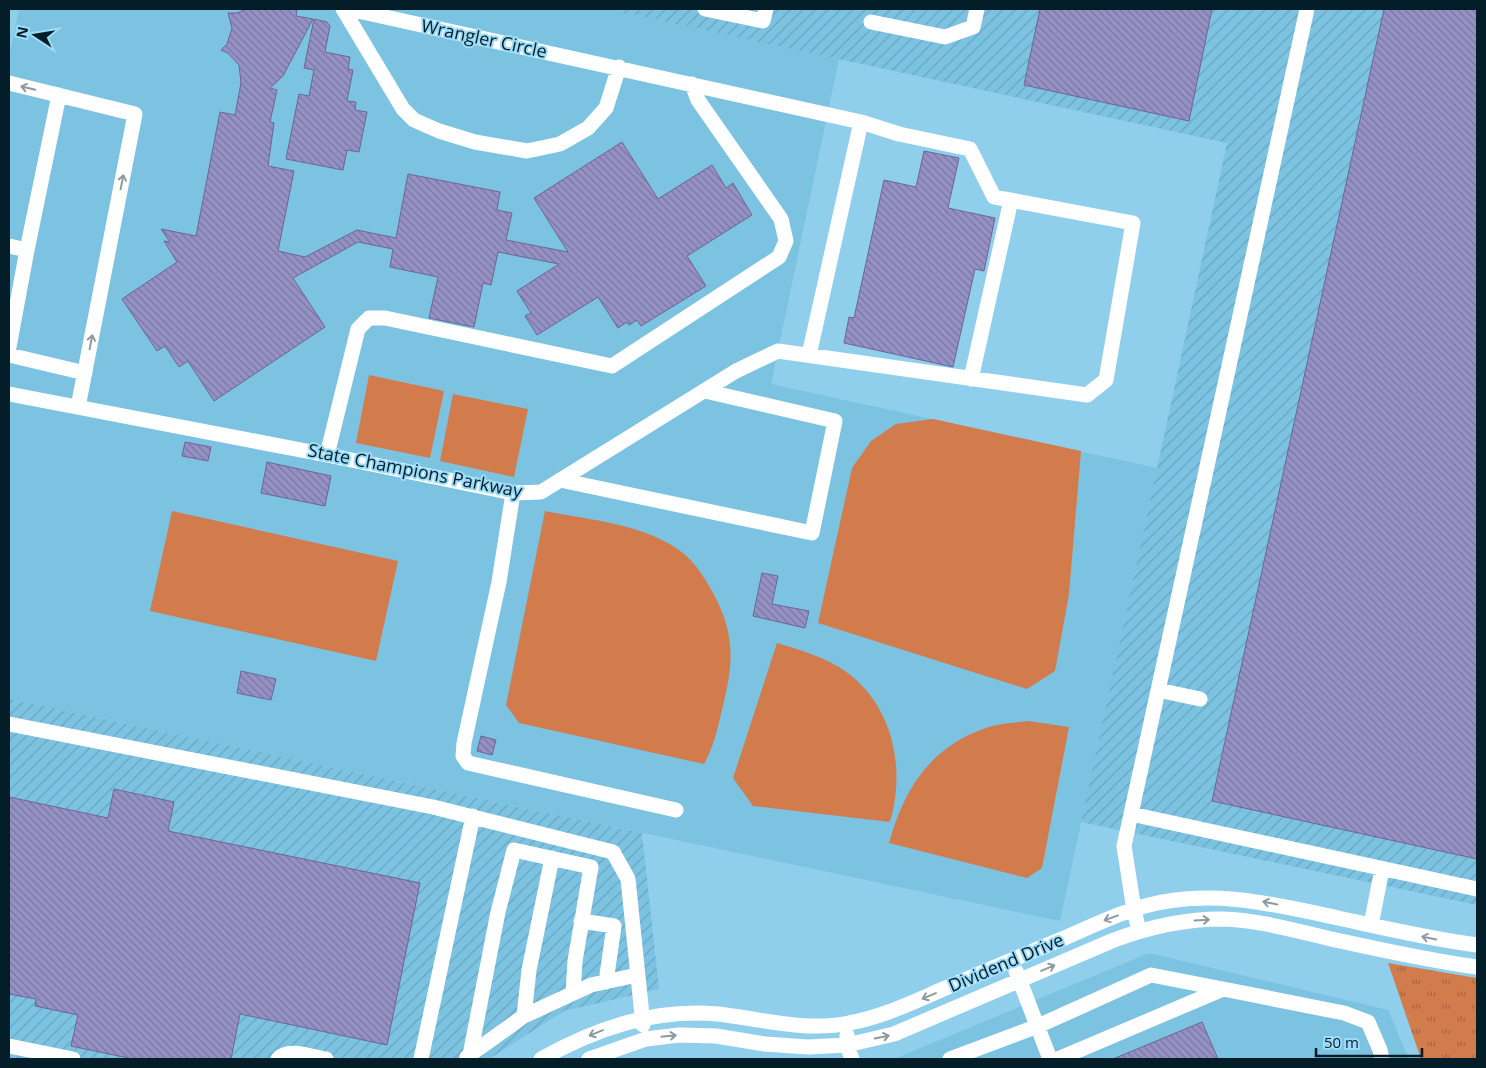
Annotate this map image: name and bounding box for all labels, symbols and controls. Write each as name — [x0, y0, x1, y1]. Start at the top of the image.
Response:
north arrow — [10, 10, 60, 60]
street label: Wrangler Circle — [419, 13, 549, 63]
text: N — [11, 25, 32, 40]
one-way arrow — [21, 83, 37, 92]
one-way arrow — [118, 175, 127, 191]
one-way arrow — [86, 334, 96, 350]
street label: State Champions Parkway — [306, 437, 525, 503]
one-way arrow — [1263, 898, 1279, 907]
one-way arrow — [1104, 914, 1119, 923]
one-way arrow — [1194, 916, 1210, 925]
street label: Dividend Drive — [944, 927, 1067, 997]
one-way arrow — [1421, 933, 1437, 942]
one-way arrow — [1040, 963, 1055, 973]
one-way arrow — [922, 991, 937, 1001]
scale bar — [1316, 1026, 1422, 1058]
one-way arrow — [588, 1029, 604, 1038]
one-way arrow — [660, 1031, 676, 1041]
one-way arrow — [874, 1032, 890, 1041]
text: 50 m — [1324, 1032, 1359, 1052]

